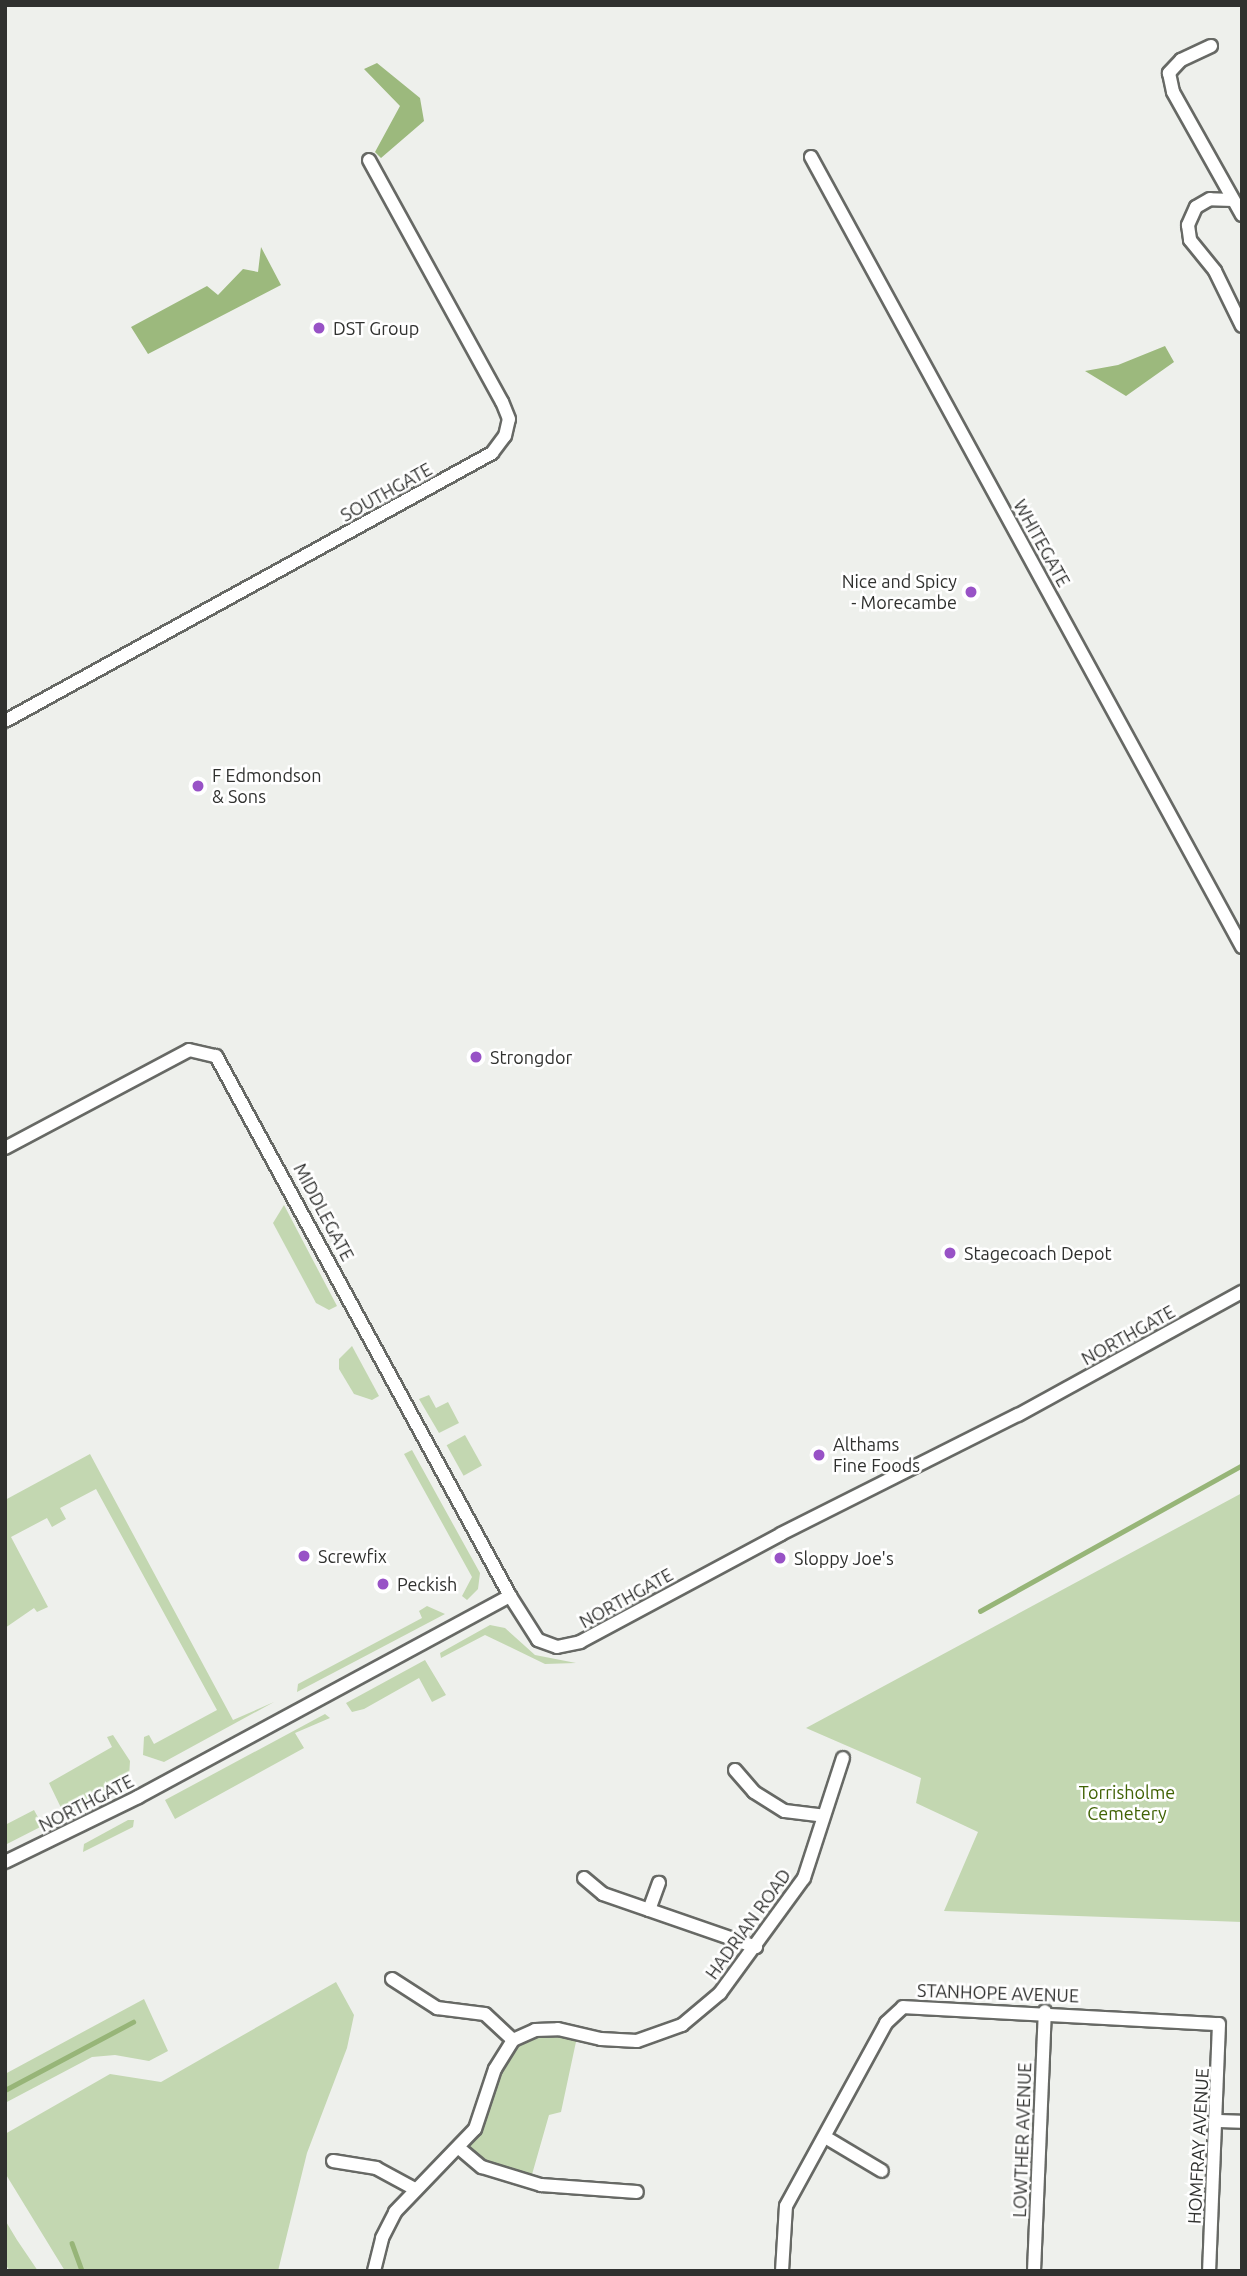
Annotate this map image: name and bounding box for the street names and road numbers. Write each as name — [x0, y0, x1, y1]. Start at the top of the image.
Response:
street label: SOUTHGATE — [337, 458, 435, 526]
street label: WHITEGATE — [1009, 496, 1075, 590]
street label: MIDDLEGATE — [289, 1160, 359, 1264]
street label: NORTHGATE — [1078, 1301, 1178, 1369]
street label: NORTHGATE — [576, 1564, 676, 1632]
street label: NORTHGATE — [35, 1770, 137, 1836]
street label: HADRIAN ROAD — [701, 1865, 795, 1983]
street label: STANHOPE AVENUE — [917, 1979, 1079, 2007]
street label: LOWTHER AVENUE — [1009, 2062, 1035, 2218]
street label: HOMFRAY AVENUE — [1183, 2068, 1213, 2224]

